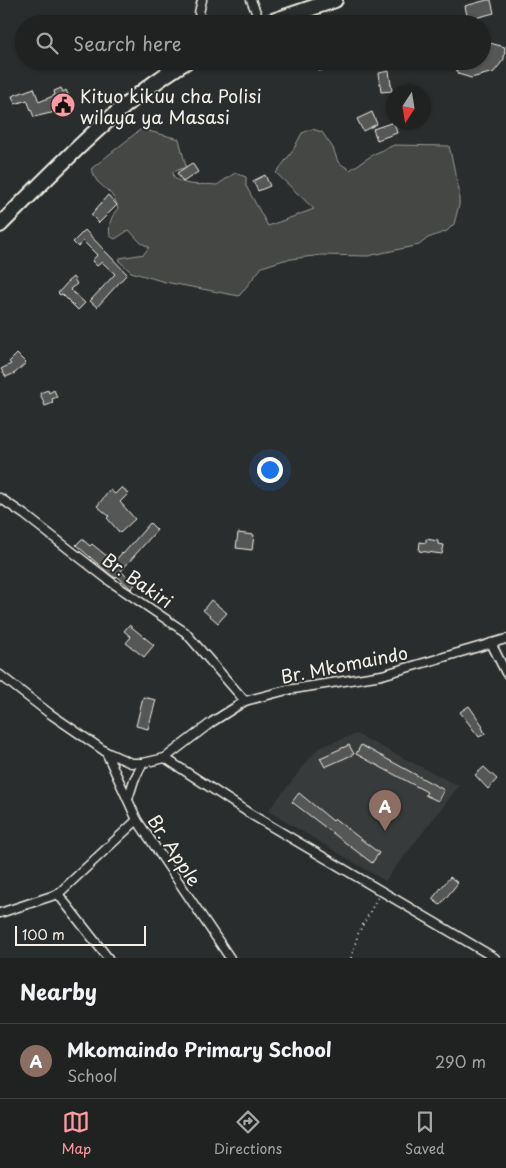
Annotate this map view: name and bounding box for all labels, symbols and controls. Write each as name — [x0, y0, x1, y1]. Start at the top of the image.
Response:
search box — [15, 15, 491, 70]
icon: search — [33, 29, 61, 57]
text: Search here — [73, 29, 182, 57]
place label: Kituo kikuu cha Polisi wilaya ya Masasi — [80, 82, 262, 130]
north arrow — [386, 85, 431, 130]
public building icon: Kituo kikuu cha Polisi wilaya ya Masasi — [50, 92, 76, 118]
your location — [257, 457, 283, 483]
street label: Br. Bakiri — [97, 546, 179, 614]
street label: Br. Mkomaindo — [278, 638, 410, 690]
pin: A — [369, 790, 401, 831]
street label: Br. Apple — [142, 809, 208, 891]
scale bar — [15, 923, 146, 946]
text: 100 m — [22, 924, 65, 945]
text: Nearby — [20, 975, 97, 1007]
text: Mkomaindo Primary School — [67, 1035, 332, 1063]
text: A — [30, 1049, 42, 1073]
text: 290 m — [435, 1049, 486, 1073]
text: School — [67, 1063, 117, 1087]
tab: Map — [61, 1108, 91, 1159]
tab: Directions — [214, 1108, 282, 1159]
tab: Saved — [405, 1108, 445, 1159]

